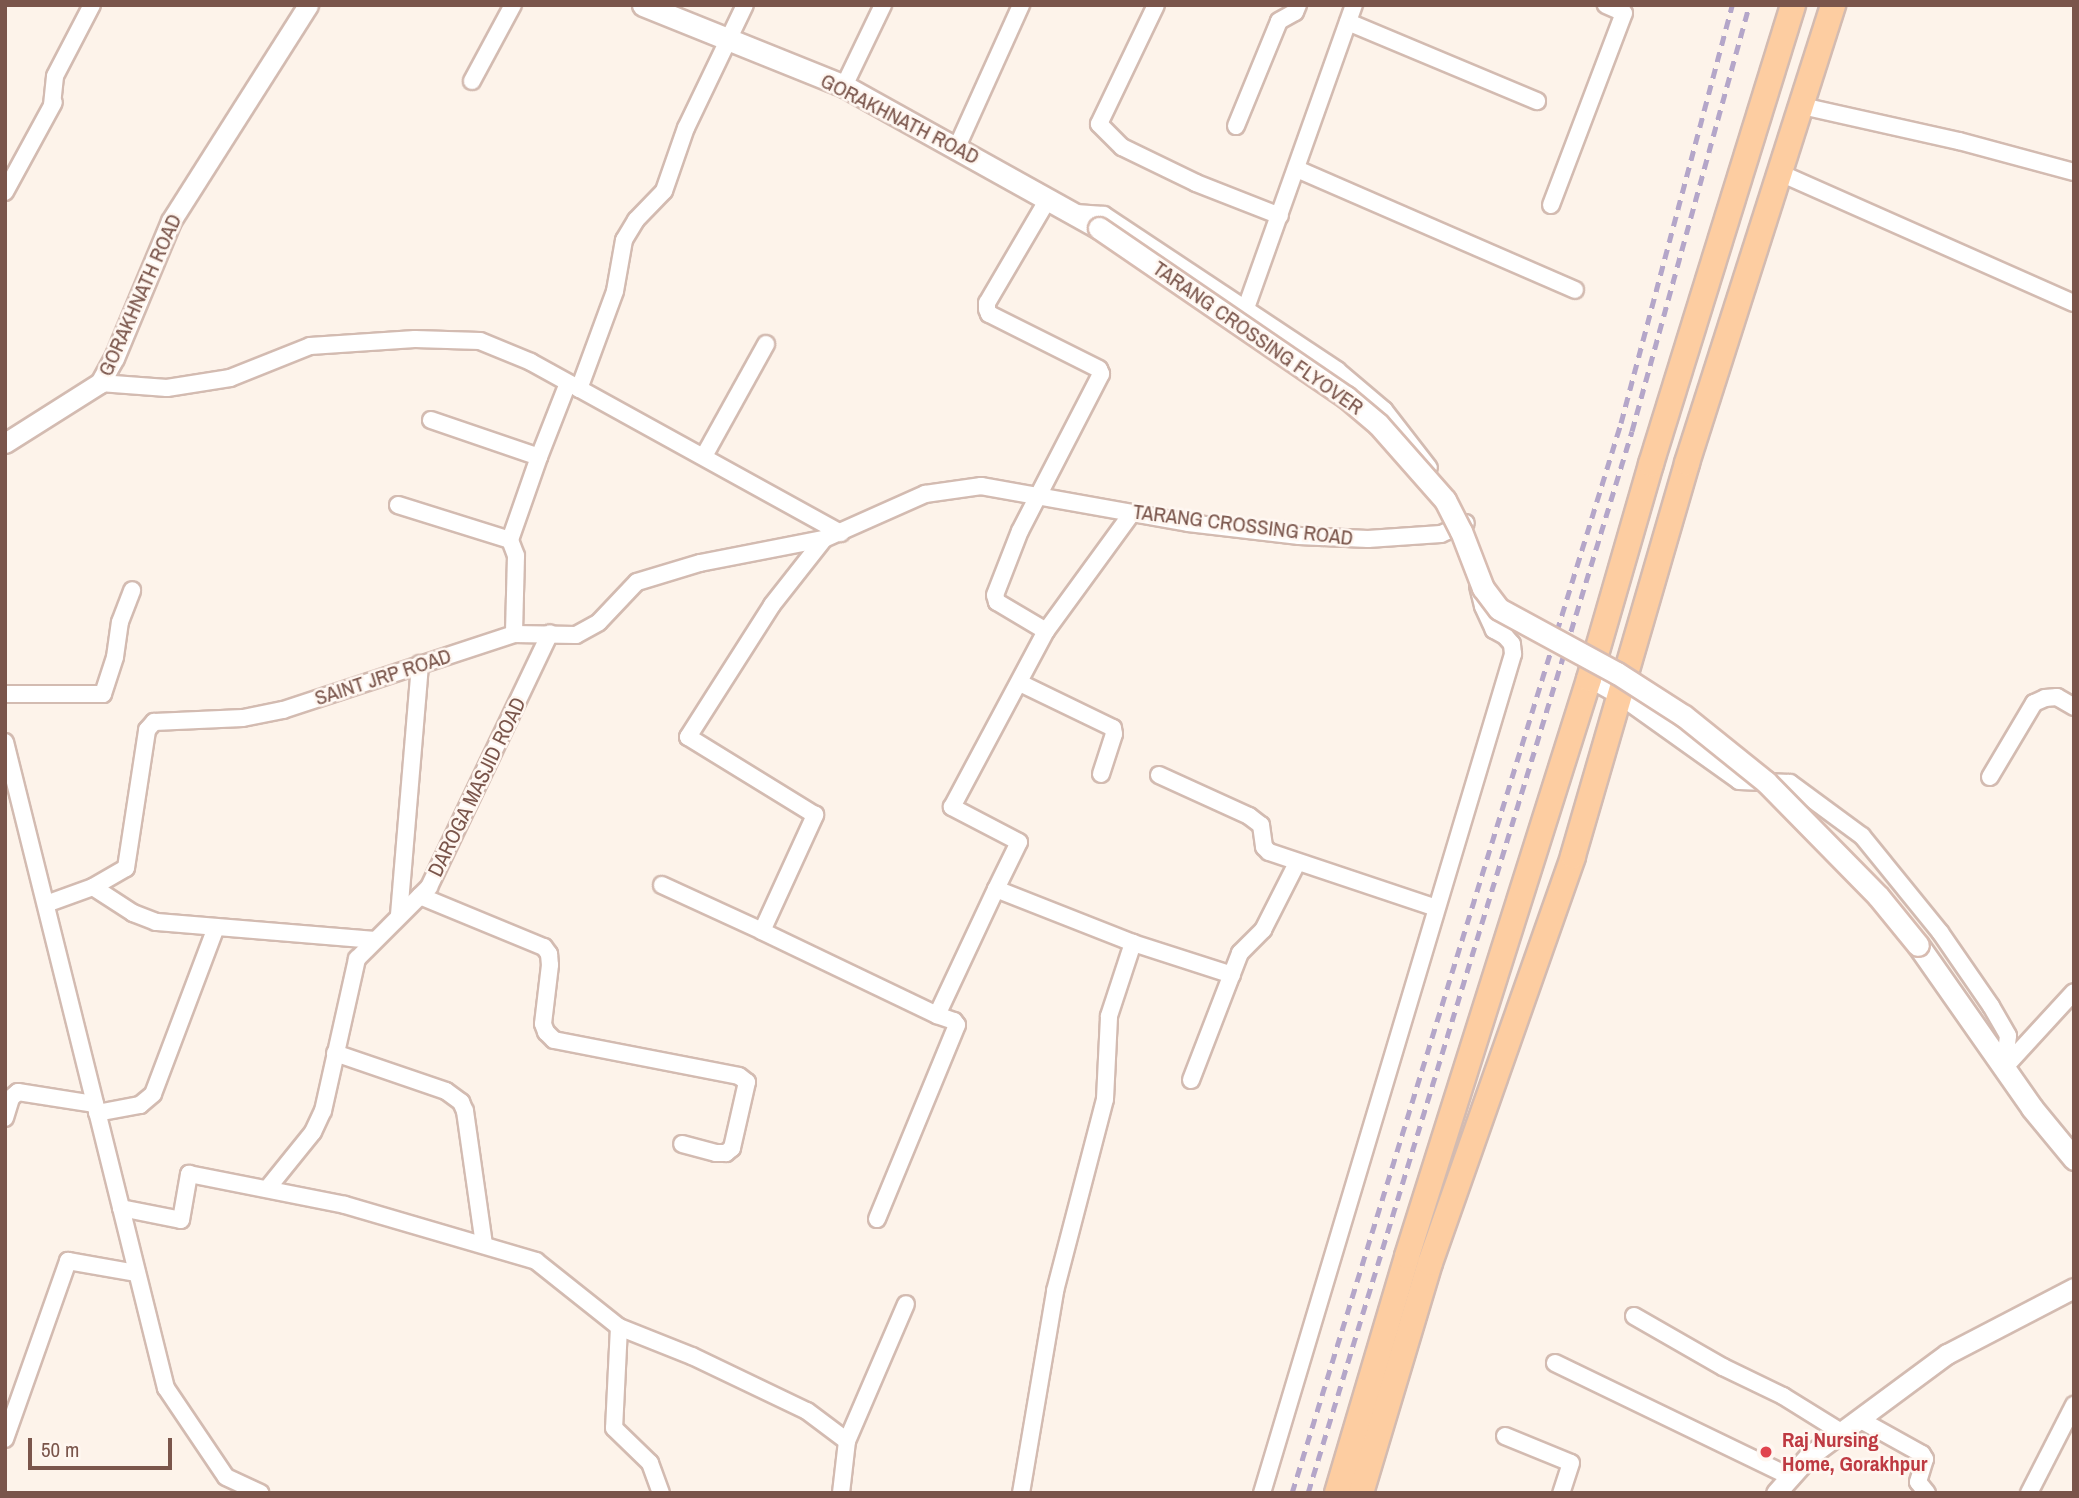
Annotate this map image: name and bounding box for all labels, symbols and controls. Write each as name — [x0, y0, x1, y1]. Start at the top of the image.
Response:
street label: GORAKHNATH ROAD — [816, 68, 984, 170]
street label: GORAKHNATH ROAD — [93, 210, 187, 380]
street label: TARANG CROSSING FLYOVER — [1148, 256, 1368, 420]
street label: TARANG CROSSING ROAD — [1131, 499, 1355, 551]
street label: SAINT JRP ROAD — [311, 643, 455, 711]
street label: DAROGA MASJID ROAD — [422, 693, 532, 881]
scale bar — [32, 1424, 175, 1468]
place label: Raj Nursing Home, Gorakhpur — [1782, 1427, 1927, 1477]
text: 50 m — [41, 1435, 79, 1464]
marker: Raj Nursing Home, Gorakhpur — [1756, 1442, 1776, 1462]

